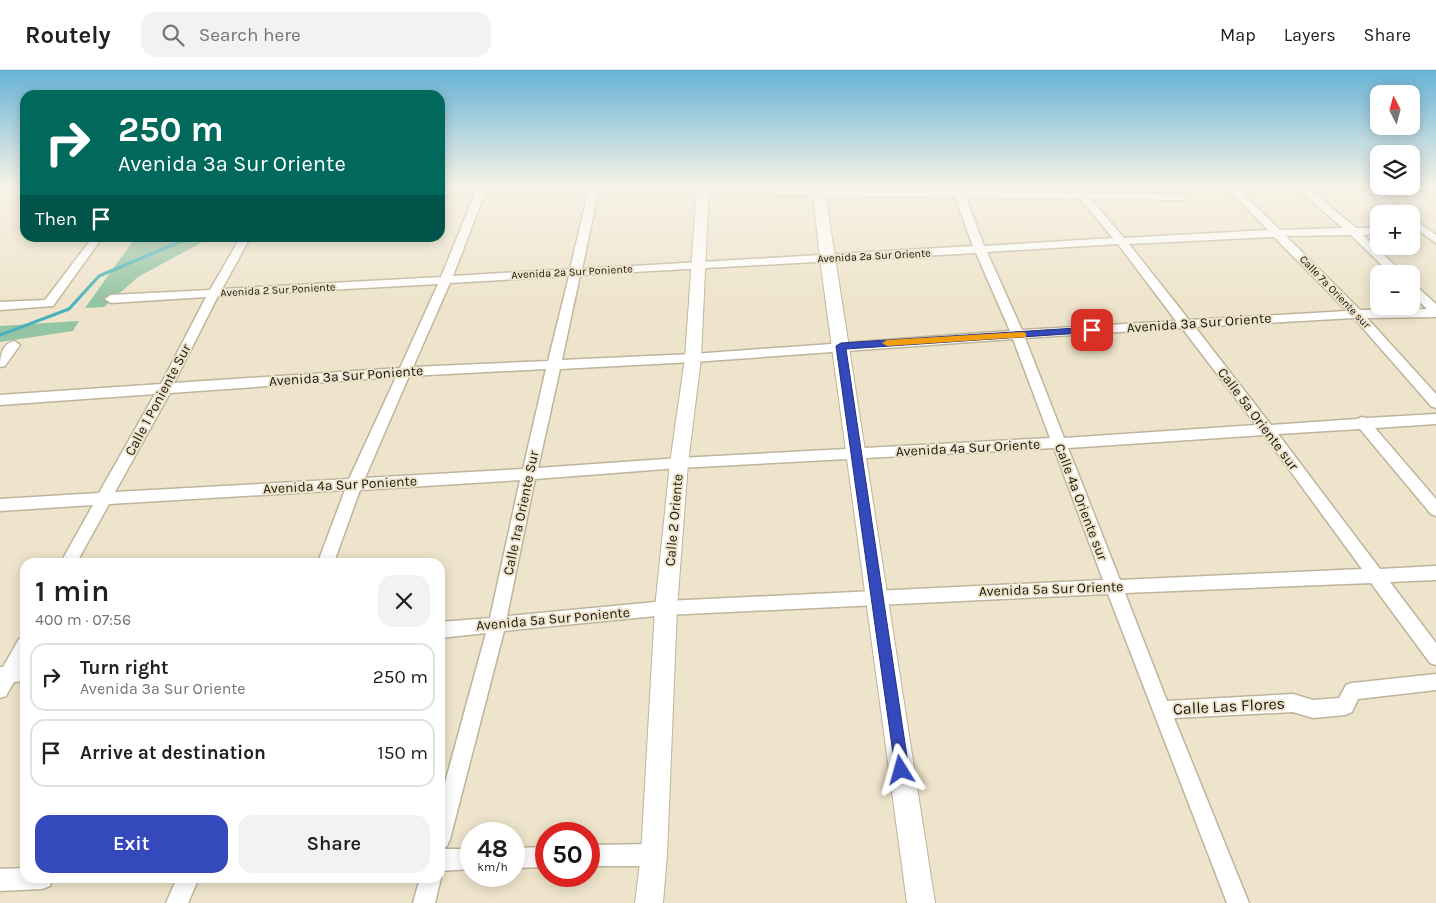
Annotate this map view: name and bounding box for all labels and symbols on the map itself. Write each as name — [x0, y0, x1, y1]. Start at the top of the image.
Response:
north arrow — [1370, 85, 1420, 135]
street label: Avenida 2a Sur Oriente — [817, 247, 931, 265]
street label: Calle 7a Oriente sur — [1297, 253, 1373, 331]
street label: Avenida 2a Sur Poniente — [511, 262, 633, 282]
street label: Avenida 2 Sur Poniente — [220, 280, 336, 300]
pin — [1071, 309, 1113, 351]
street label: Avenida 3a Sur Oriente — [1126, 309, 1272, 337]
street label: Calle 1 Poniente Sur — [121, 340, 195, 459]
street label: Avenida 3a Sur Poniente — [268, 362, 424, 390]
street label: Calle 5a Oriente sur — [1214, 364, 1303, 474]
street label: Avenida 4a Sur Oriente — [895, 436, 1041, 460]
street label: Calle 4a Oriente sur — [1051, 441, 1112, 564]
street label: Calle 1ra Oriente Sur — [499, 448, 543, 577]
street label: Avenida 4a Sur Poniente — [263, 472, 417, 498]
street label: Calle 2 Oriente — [662, 473, 686, 567]
street label: Avenida 5a Sur Oriente — [978, 578, 1124, 600]
street label: Avenida 5a Sur Poniente — [475, 604, 631, 634]
street label: Calle Las Flores — [1173, 694, 1285, 718]
position arrow — [874, 743, 926, 795]
speed limit sign: 50 — [535, 822, 600, 887]

